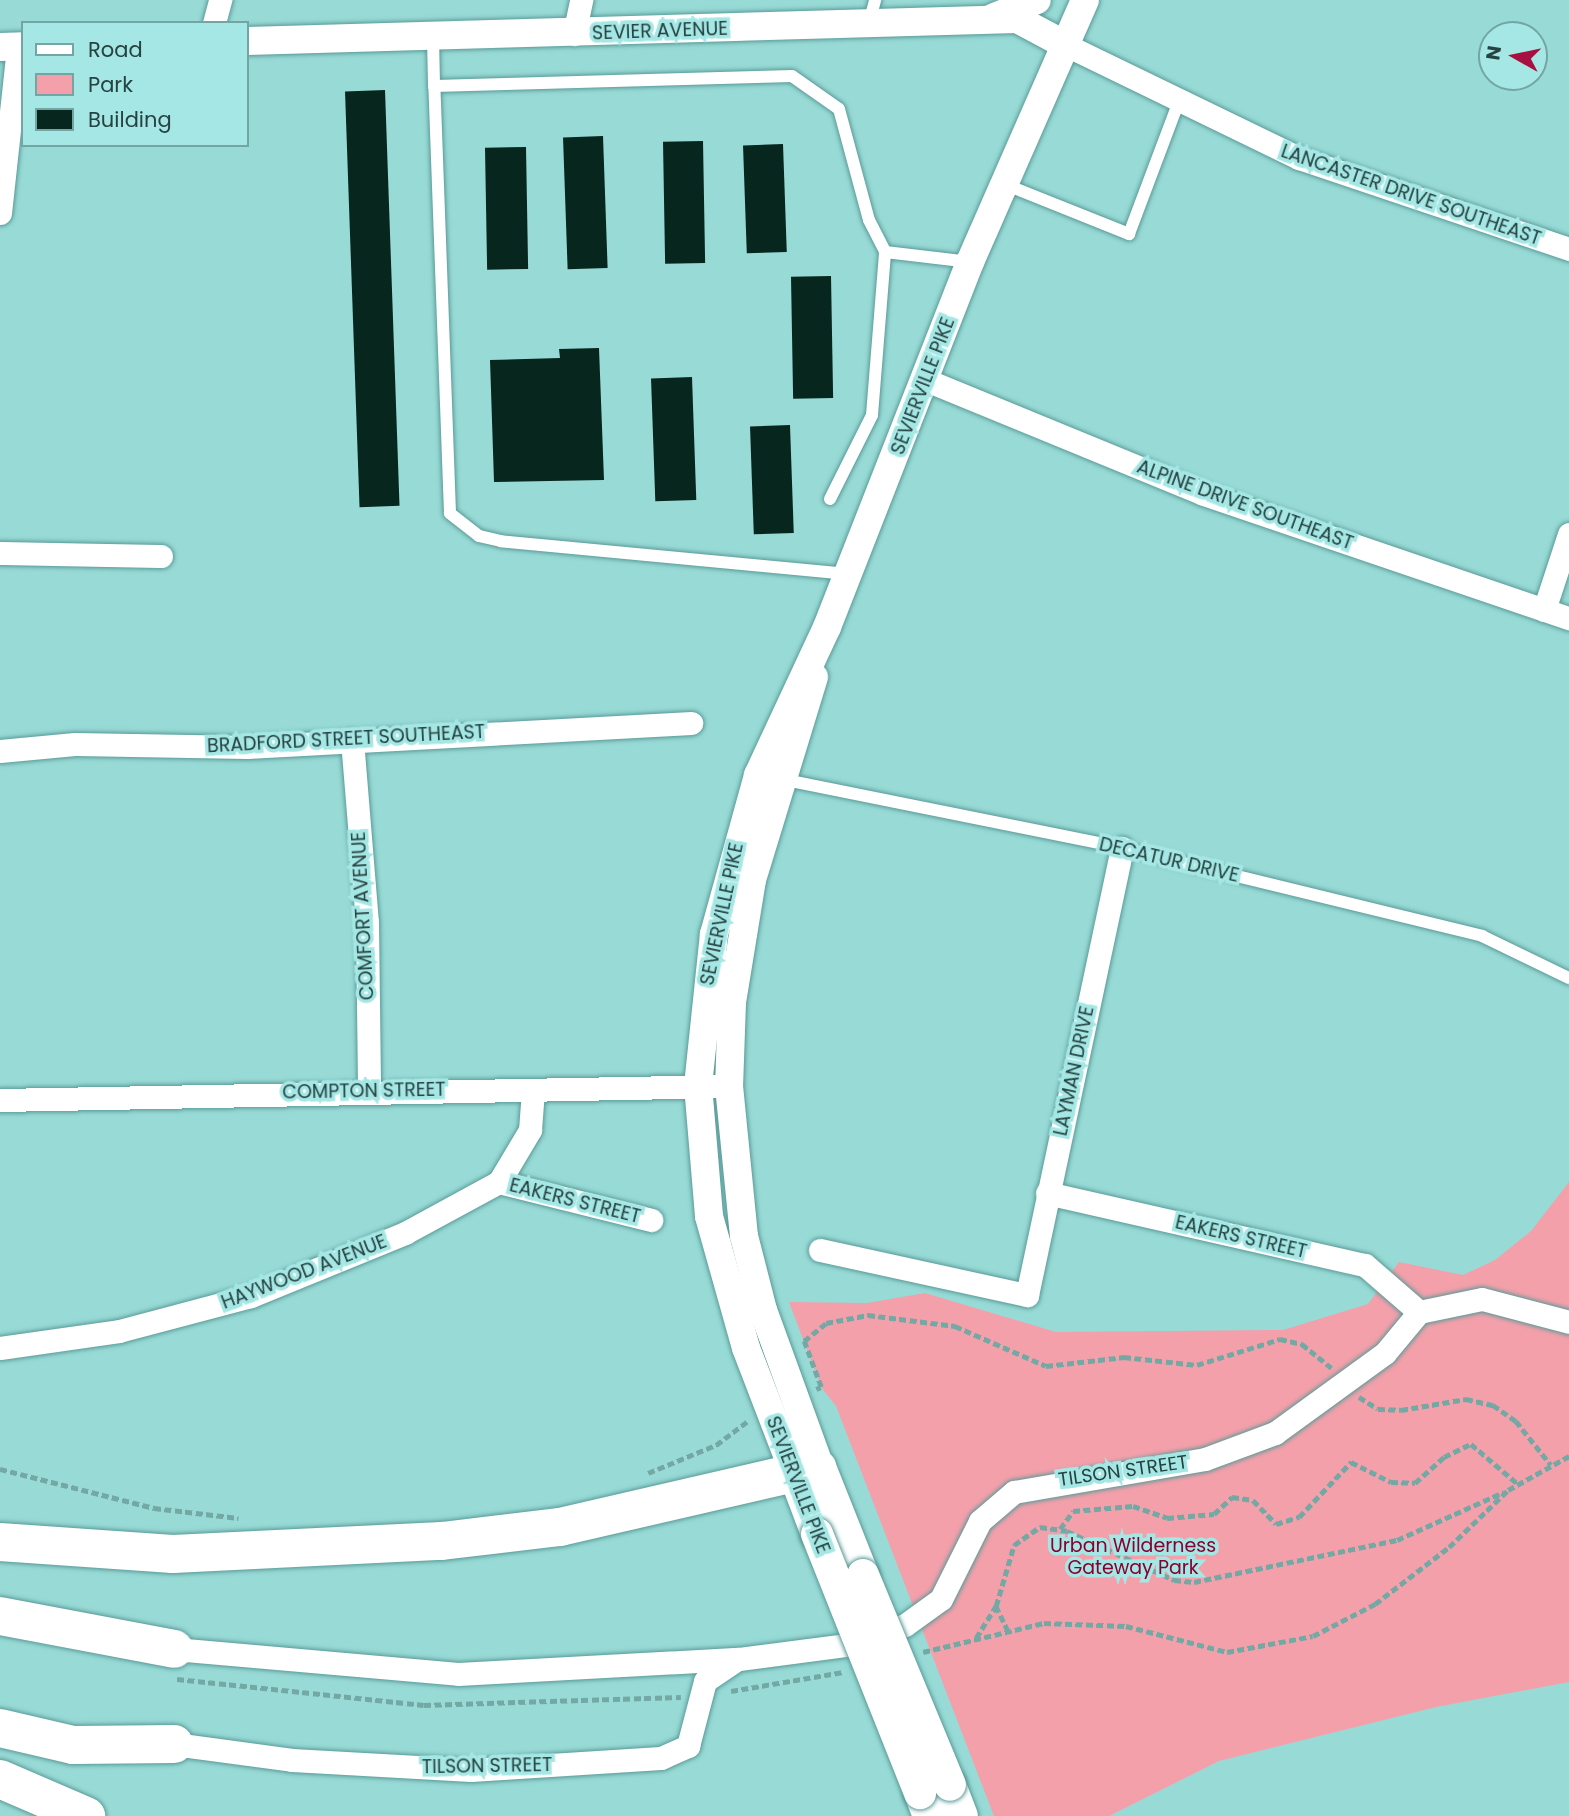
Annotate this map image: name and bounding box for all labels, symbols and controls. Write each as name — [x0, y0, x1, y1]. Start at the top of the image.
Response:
street label: SEVIER AVENUE — [592, 17, 728, 45]
legend — [21, 21, 248, 147]
north arrow — [1478, 21, 1548, 91]
text: Road — [88, 35, 143, 64]
text: N — [1479, 44, 1508, 62]
text: Park — [88, 70, 133, 99]
text: Building — [88, 105, 172, 134]
street label: LANCASTER DRIVE SOUTHEAST — [1278, 140, 1544, 250]
street label: SEVIERVILLE PIKE — [886, 314, 960, 458]
street label: ALPINE DRIVE SOUTHEAST — [1134, 455, 1356, 555]
street label: BRADFORD STREET SOUTHEAST — [207, 720, 485, 758]
street label: COMFORT AVENUE — [347, 831, 379, 1001]
street label: DECATUR DRIVE — [1097, 833, 1241, 887]
street label: SEVIERVILLE PIKE — [696, 841, 748, 987]
street label: LAYMAN DRIVE — [1049, 1004, 1099, 1138]
street label: COMPTON STREET — [282, 1078, 446, 1104]
street label: EAKERS STREET — [507, 1174, 643, 1228]
street label: EAKERS STREET — [1173, 1211, 1309, 1263]
street label: HAYWOOD AVENUE — [218, 1230, 390, 1314]
street label: SEVIERVILLE PIKE — [761, 1413, 835, 1557]
street label: TILSON STREET — [1057, 1451, 1189, 1491]
park label: Urban Wilderness Gateway Park — [1050, 1535, 1216, 1579]
street label: TILSON STREET — [422, 1753, 552, 1779]

